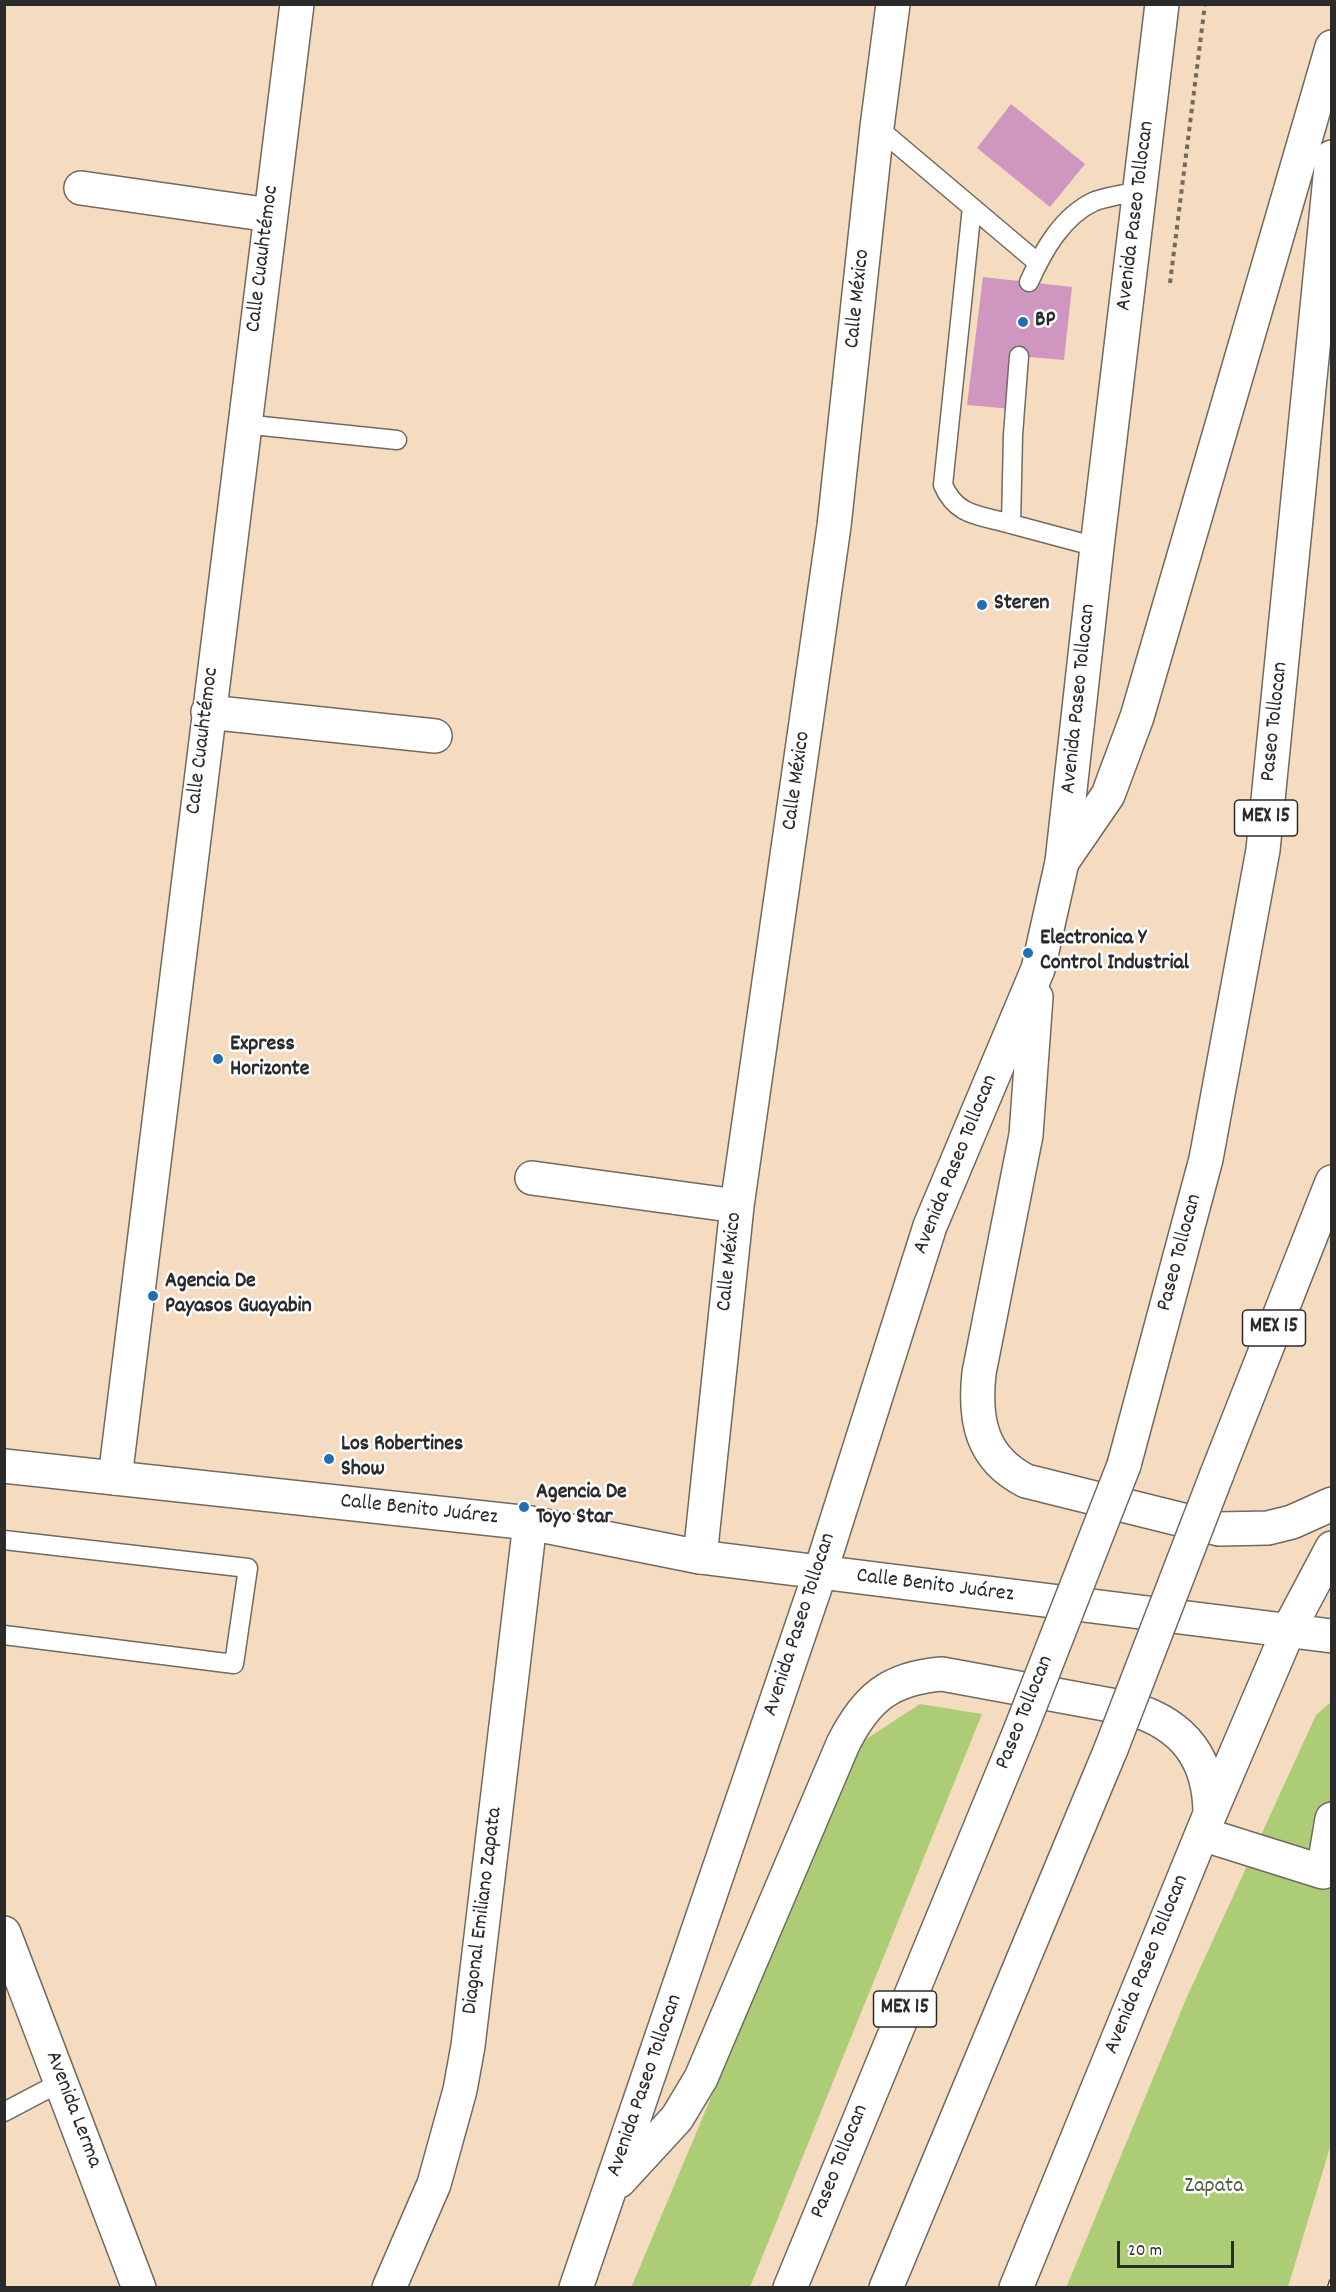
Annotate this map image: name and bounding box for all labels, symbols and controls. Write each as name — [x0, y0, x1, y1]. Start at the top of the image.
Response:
street label: Avenida Paseo Tollocan — [1112, 120, 1162, 312]
street label: Calle Cuauhtémoc — [242, 184, 286, 334]
street label: Calle México — [841, 248, 877, 350]
place label: BP — [1035, 309, 1055, 335]
marker: BP — [1016, 315, 1030, 329]
place label: Steren — [994, 592, 1050, 618]
marker: Steren — [975, 598, 989, 612]
street label: Avenida Paseo Tollocan — [1057, 603, 1103, 795]
street label: Paseo Tollocan — [1257, 661, 1295, 783]
street label: Calle Cuauhtémoc — [182, 666, 226, 816]
street label: Calle México — [778, 730, 818, 832]
road number: MEX 15 — [1234, 800, 1298, 836]
place label: Electronica Y Control Industrial — [1040, 927, 1189, 978]
marker: Electronica Y Control Industrial — [1021, 946, 1035, 960]
place label: Express Horizonte — [230, 1033, 309, 1084]
marker: Express Horizonte — [211, 1052, 225, 1066]
street label: Avenida Paseo Tollocan — [909, 1072, 1005, 1258]
street label: Paseo Tollocan — [1153, 1191, 1209, 1315]
street label: Calle México — [713, 1211, 749, 1313]
place label: Agencia De Payasos Guayabin — [165, 1270, 312, 1322]
marker: Agencia De Payasos Guayabin — [146, 1289, 160, 1303]
road number: MEX 15 — [1242, 1310, 1306, 1346]
place label: Los Robertines Show — [341, 1433, 463, 1484]
marker: Los Robertines Show — [322, 1452, 336, 1466]
place label: Agencia De Toyo Star — [536, 1481, 627, 1532]
street label: Calle Benito Juárez — [339, 1490, 499, 1532]
marker: Agencia De Toyo Star — [517, 1500, 531, 1514]
street label: Avenida Paseo Tollocan — [759, 1530, 843, 1720]
street label: Calle Benito Juárez — [855, 1564, 1015, 1610]
street label: Paseo Tollocan — [991, 1652, 1061, 1774]
street label: Diagonal Emiliano Zapata — [458, 1806, 510, 2016]
street label: Avenida Paseo Tollocan — [1100, 1872, 1196, 2058]
street label: Avenida Paseo Tollocan — [602, 1991, 690, 2181]
road number: MEX 15 — [874, 1991, 936, 2027]
street label: Avenida Lerma — [38, 2048, 106, 2172]
street label: Paseo Tollocan — [806, 2101, 876, 2223]
park label: Zapata — [1185, 2175, 1243, 2201]
scale bar — [1120, 2229, 1237, 2267]
text: 20 m — [1128, 2239, 1162, 2264]

